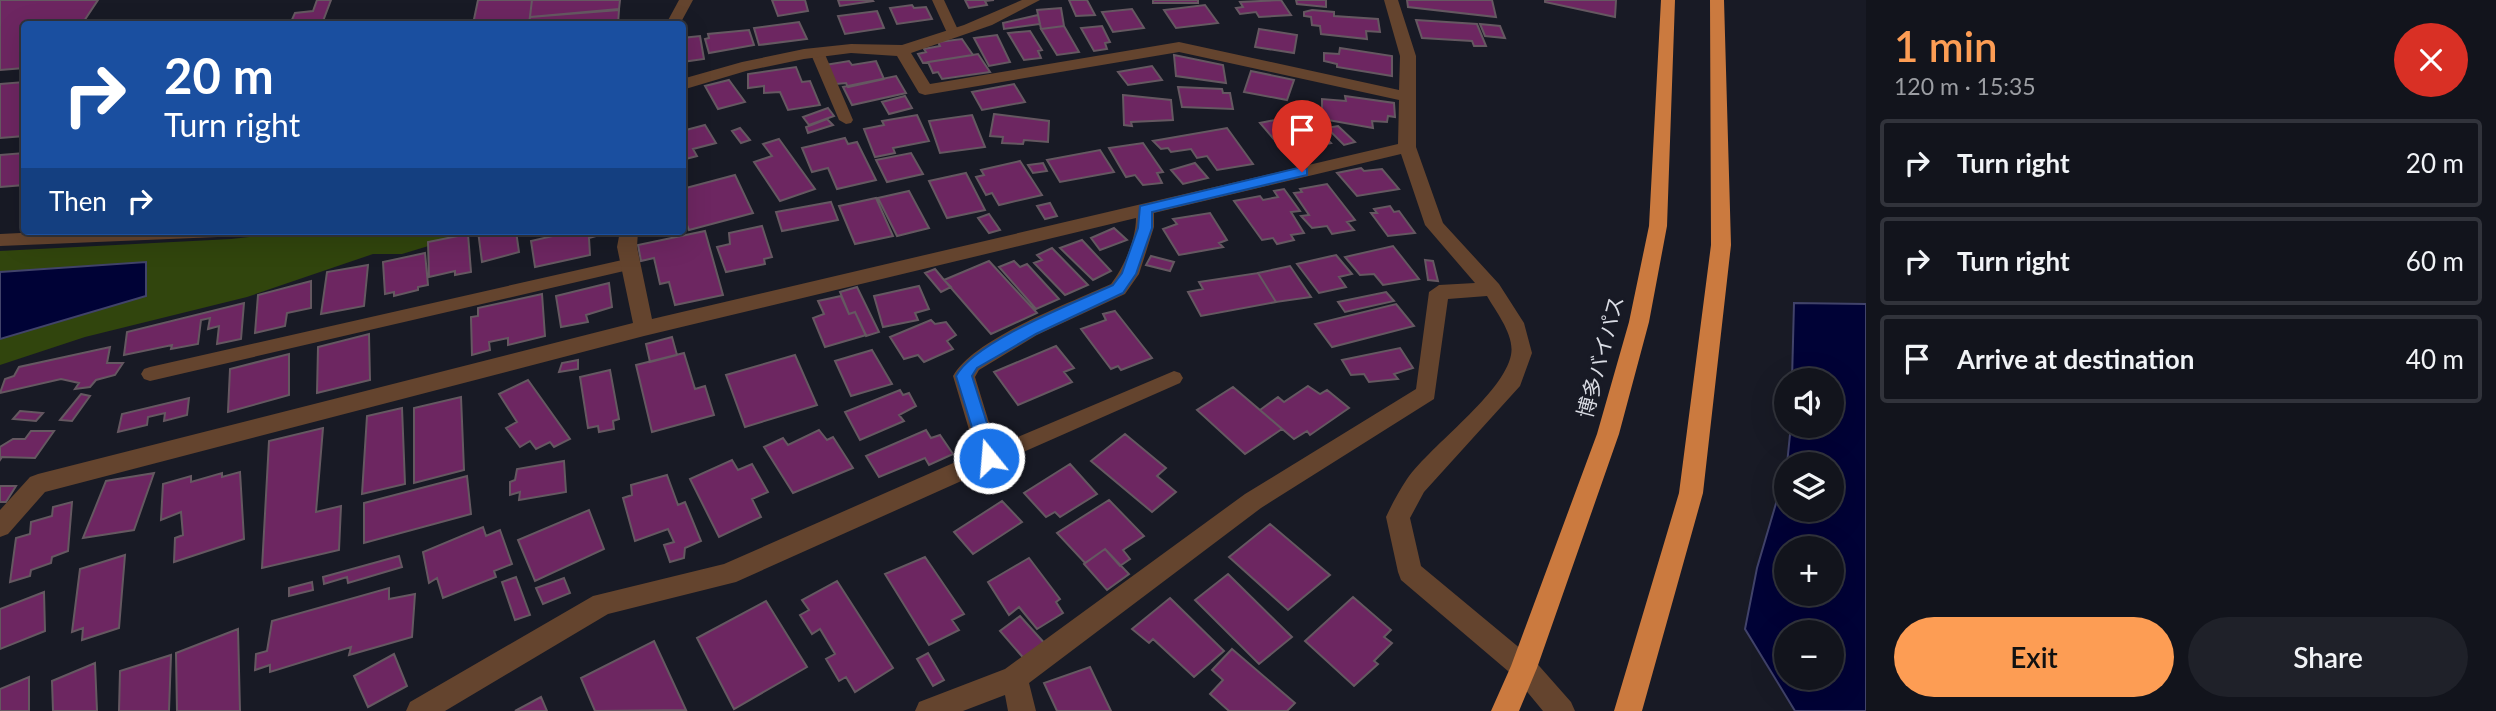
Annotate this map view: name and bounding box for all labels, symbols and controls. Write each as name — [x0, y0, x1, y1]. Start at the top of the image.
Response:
text: 1 min — [1894, 21, 1998, 71]
button: close — [2394, 23, 2468, 97]
text: 20 m — [164, 46, 274, 104]
icon: right — [49, 49, 140, 140]
text: 120 m · 15:35 — [1894, 72, 2036, 100]
pin — [1272, 100, 1332, 172]
text: Turn right — [164, 105, 300, 144]
icon: arrive — [1283, 111, 1321, 149]
icon: right — [1898, 144, 1936, 182]
text: Turn right — [1957, 147, 2070, 179]
text: 20 m — [2406, 147, 2464, 179]
icon: right — [121, 182, 159, 220]
text: Then — [49, 185, 107, 217]
icon: right — [1898, 242, 1936, 280]
text: Turn right — [1957, 245, 2070, 277]
text: 60 m — [2406, 245, 2464, 277]
street label: 博多バイパス — [1571, 293, 1628, 421]
icon: arrive — [1898, 340, 1936, 378]
text: Arrive at destination — [1957, 343, 2194, 375]
text: 40 m — [2406, 343, 2464, 375]
map controls — [1774, 368, 1844, 690]
button: sound — [1774, 368, 1844, 438]
position arrow — [952, 421, 1026, 495]
button: layers — [1774, 452, 1844, 522]
button: + — [1774, 536, 1844, 606]
button: Exit — [1894, 617, 2174, 697]
button: Share — [2188, 617, 2468, 697]
button: − — [1774, 620, 1844, 690]

